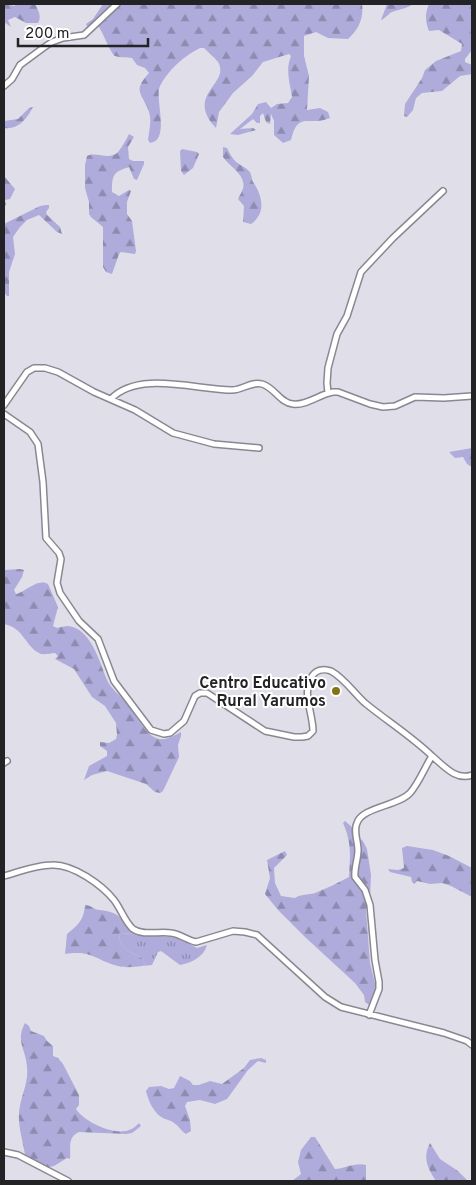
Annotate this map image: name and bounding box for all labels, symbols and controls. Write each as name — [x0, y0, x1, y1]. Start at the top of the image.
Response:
scale bar — [18, 15, 148, 47]
text: 200 m — [25, 25, 70, 44]
place label: Centro Educativo Rural Yarumos — [199, 674, 326, 712]
marker: Centro Educativo Rural Yarumos — [330, 685, 342, 697]

